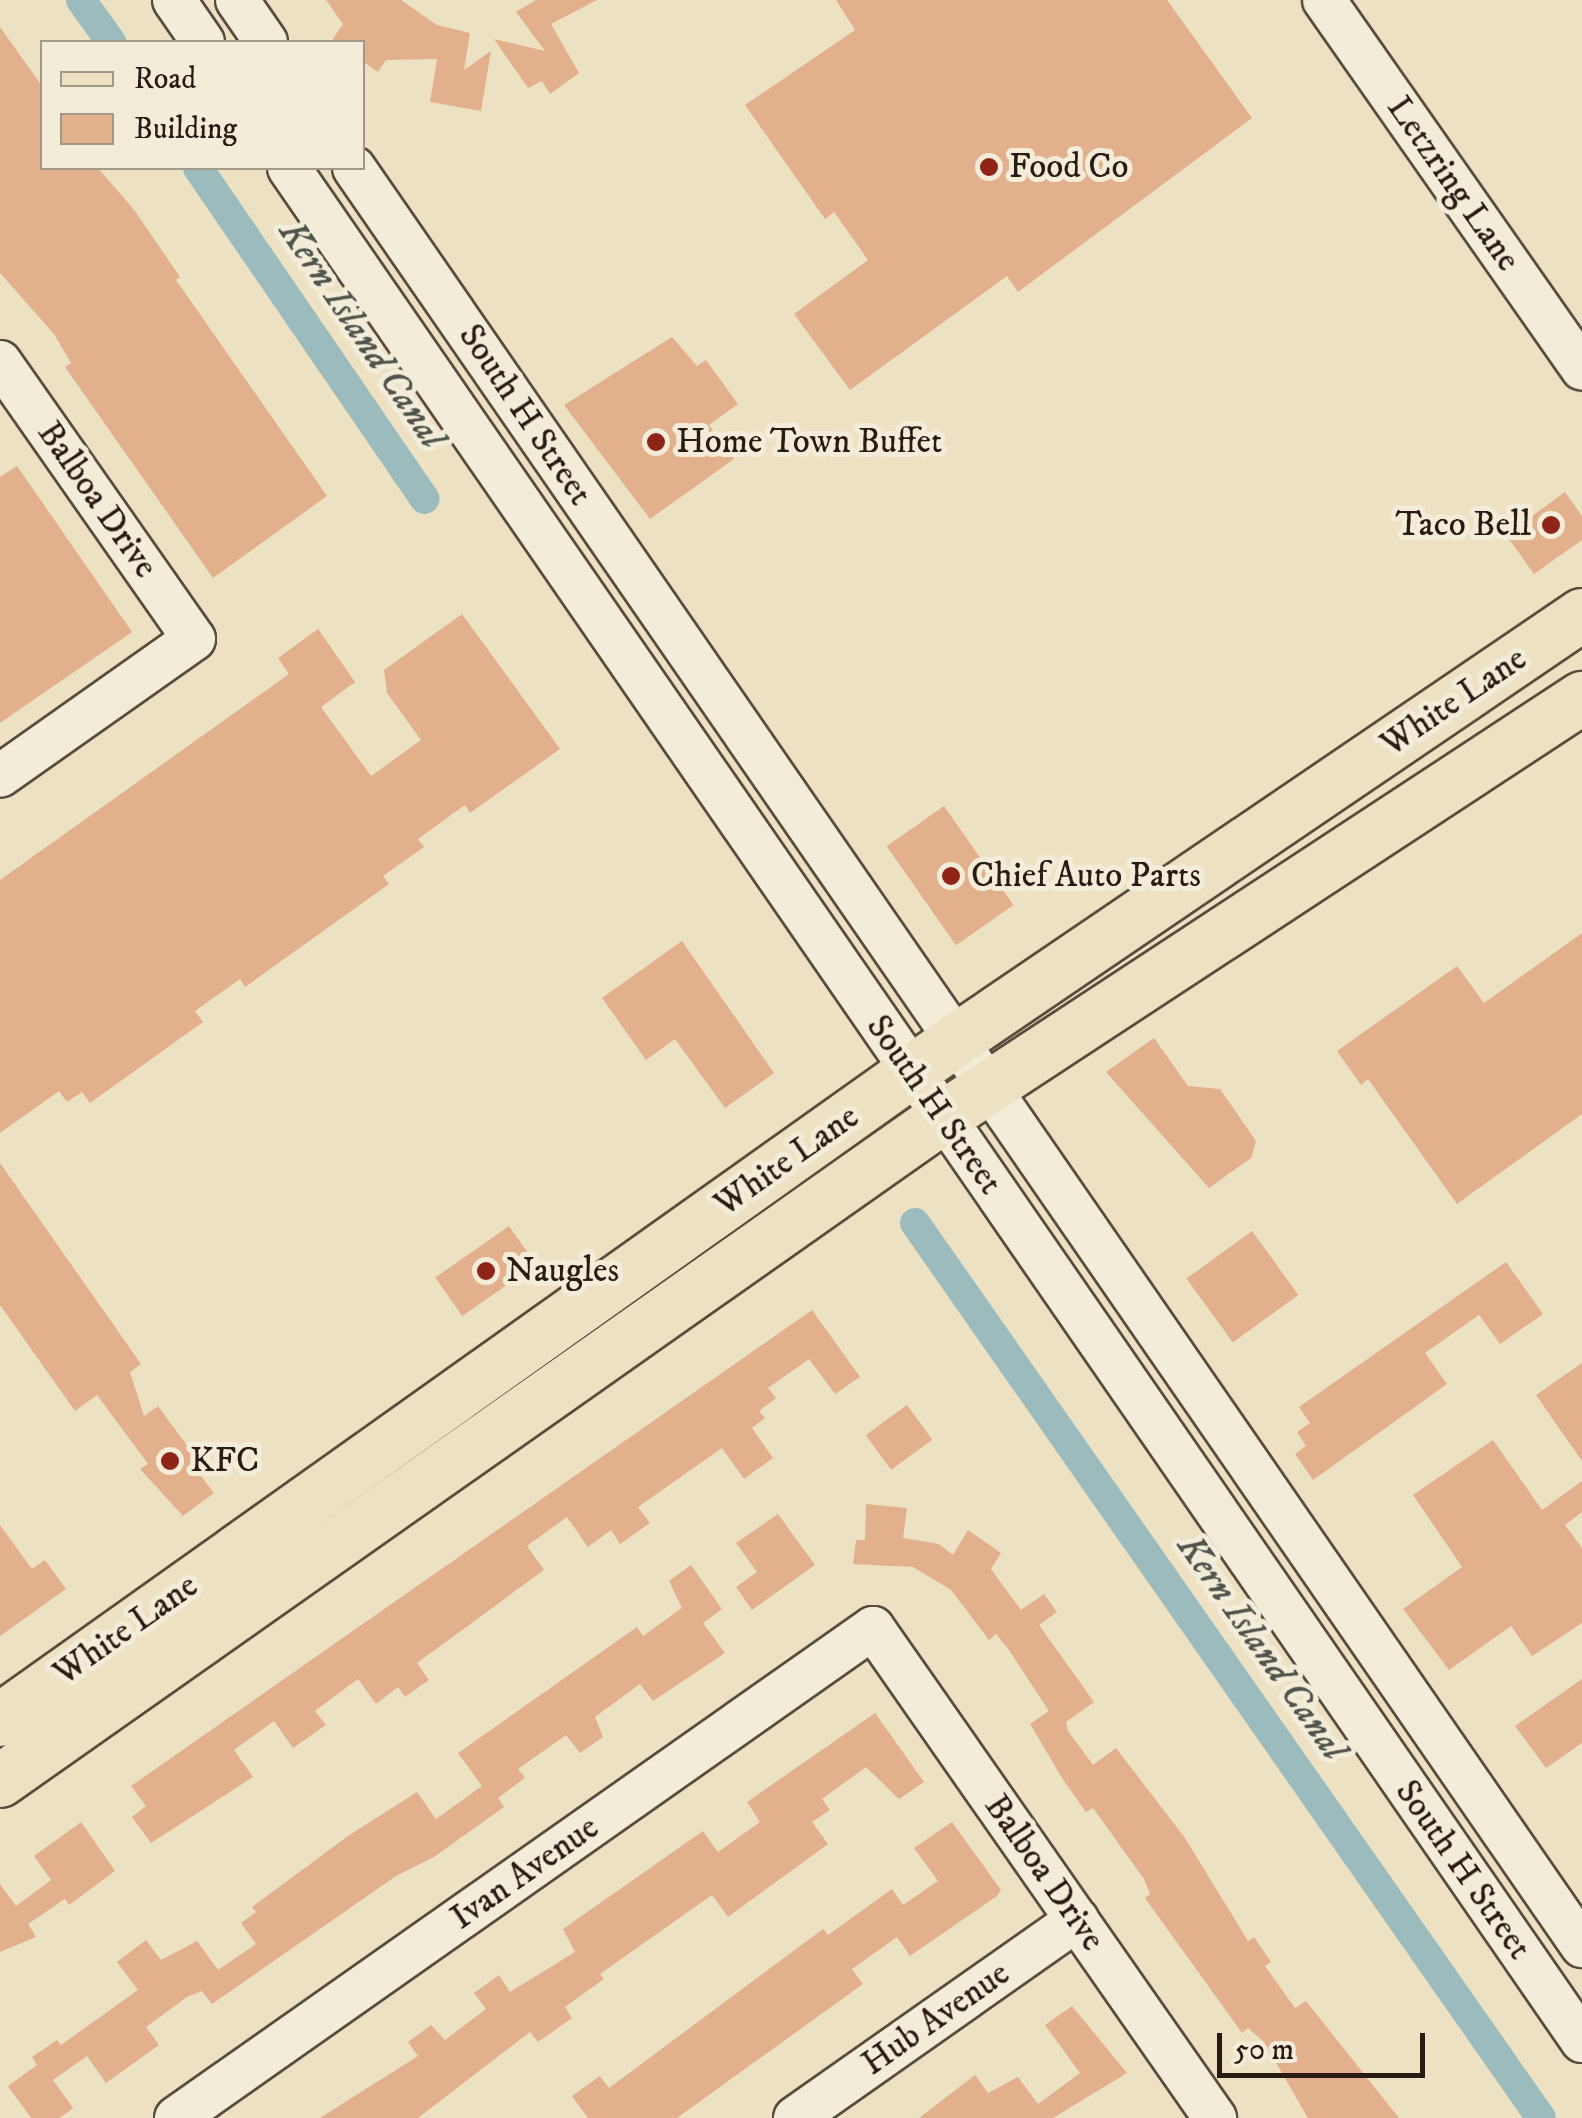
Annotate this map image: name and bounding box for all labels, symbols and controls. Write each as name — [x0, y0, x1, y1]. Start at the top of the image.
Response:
legend — [40, 40, 365, 170]
text: Road — [134, 61, 196, 98]
street label: Letzring Lane — [1377, 89, 1529, 279]
text: Building — [134, 111, 237, 148]
place label: Food Co — [1009, 146, 1129, 188]
marker: Food Co — [978, 156, 1000, 178]
water label: Kern Island Canal — [268, 212, 454, 458]
street label: South H Street — [449, 317, 601, 513]
street label: Balboa Drive — [28, 414, 166, 586]
place label: Home Town Buffet — [676, 421, 942, 463]
marker: Home Town Buffet — [645, 431, 667, 453]
place label: Taco Bell — [1395, 504, 1531, 546]
marker: Taco Bell — [1540, 514, 1562, 536]
street label: White Lane — [1373, 638, 1535, 766]
place label: Chief Auto Parts — [971, 855, 1201, 897]
marker: Chief Auto Parts — [940, 865, 962, 887]
street label: South H Street — [857, 1007, 1011, 1203]
street label: White Lane — [707, 1096, 867, 1226]
place label: Naugles — [506, 1250, 619, 1292]
marker: Naugles — [475, 1260, 497, 1282]
place label: KFC — [190, 1440, 259, 1482]
marker: KFC — [159, 1450, 181, 1472]
water label: Kern Island Canal — [1166, 1526, 1356, 1770]
street label: White Lane — [46, 1565, 206, 1695]
street label: South H Street — [1386, 1772, 1540, 1968]
street label: Balboa Drive — [975, 1787, 1113, 1959]
street label: Ivan Avenue — [443, 1807, 607, 1939]
street label: Hub Avenue — [854, 1953, 1018, 2085]
scale bar — [1222, 2013, 1430, 2075]
text: 50 m — [1234, 2032, 1294, 2069]

